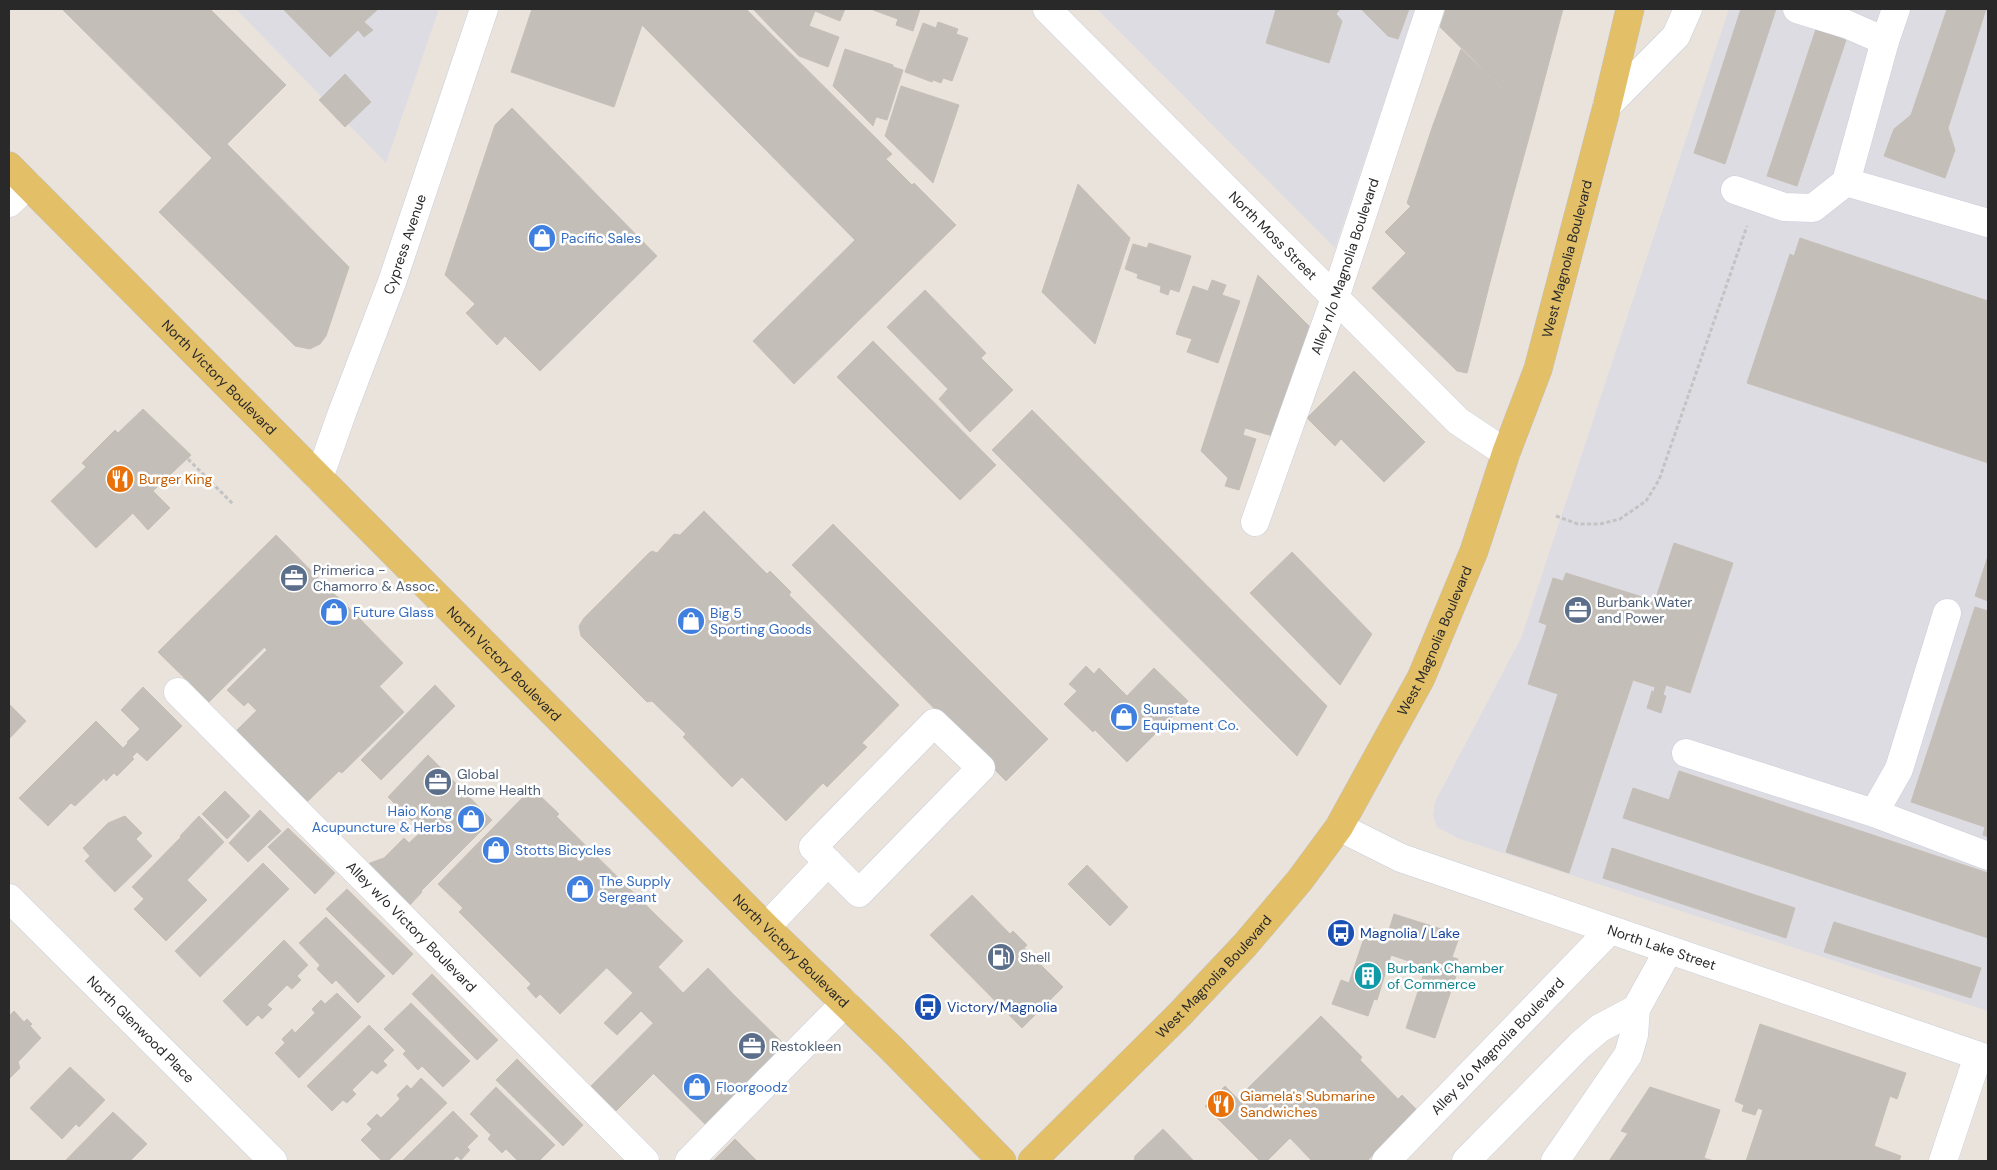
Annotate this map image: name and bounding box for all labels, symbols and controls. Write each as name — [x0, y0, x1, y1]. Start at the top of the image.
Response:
street label: Alley n/o Magnolia Boulevard — [1307, 176, 1383, 357]
street label: West Magnolia Boulevard — [1538, 178, 1596, 339]
street label: North Moss Street — [1225, 187, 1321, 284]
street label: Cypress Avenue — [379, 192, 430, 297]
shop icon: Pacific Sales — [527, 223, 557, 253]
place label: Pacific Sales — [561, 229, 641, 247]
street label: North Victory Boulevard — [158, 316, 280, 439]
restaurant icon: Burger King — [105, 464, 135, 494]
place label: Burger King — [139, 470, 212, 488]
place label: Primerica - Chamorro & Assoc. — [313, 561, 438, 595]
office icon: Primerica - Chamorro & Assoc. — [279, 563, 309, 593]
street label: West Magnolia Boulevard — [1393, 563, 1476, 719]
place label: Burbank Water and Power — [1597, 593, 1693, 627]
office icon: Burbank Water and Power — [1563, 595, 1593, 625]
shop icon: Future Glass — [319, 597, 349, 627]
street label: North Victory Boulevard — [443, 602, 565, 725]
place label: Future Glass — [353, 603, 434, 621]
place label: Big 5 Sporting Goods — [710, 604, 812, 638]
shop icon: Big 5 Sporting Goods — [676, 606, 706, 636]
place label: Sunstate Equipment Co. — [1143, 700, 1239, 734]
shop icon: Sunstate Equipment Co. — [1109, 702, 1139, 732]
place label: Global Home Health — [457, 765, 541, 799]
office icon: Global Home Health — [423, 767, 453, 797]
place label: Haio Kong Acupuncture & Herbs — [312, 802, 452, 836]
shop icon: Haio Kong Acupuncture & Herbs — [456, 804, 486, 834]
shop icon: Stotts Bicycles — [481, 835, 511, 865]
place label: Stotts Bicycles — [515, 841, 611, 859]
street label: Alley w/o Victory Boulevard — [343, 857, 480, 996]
place label: The Supply Sergeant — [599, 872, 671, 906]
shop icon: The Supply Sergeant — [565, 874, 595, 904]
street label: North Victory Boulevard — [729, 890, 853, 1012]
street label: West Magnolia Boulevard — [1152, 911, 1276, 1042]
bus stop icon: Magnolia / Lake — [1326, 918, 1356, 948]
street label: North Lake Street — [1605, 920, 1718, 974]
place label: Magnolia / Lake — [1360, 924, 1460, 942]
fuel station icon: Shell — [986, 942, 1016, 972]
place label: Shell — [1020, 948, 1050, 966]
place label: Burbank Chamber of Commerce — [1387, 959, 1504, 993]
building icon: Burbank Chamber of Commerce — [1353, 961, 1383, 991]
street label: North Glenwood Place — [83, 972, 198, 1087]
street label: Alley s/o Magnolia Boulevard — [1427, 974, 1568, 1118]
bus stop icon: Victory/Magnolia — [913, 992, 943, 1022]
place label: Victory/Magnolia — [947, 998, 1057, 1016]
office icon: Restokleen — [737, 1031, 767, 1061]
place label: Restokleen — [771, 1037, 841, 1055]
shop icon: Floorgoodz — [682, 1072, 712, 1102]
place label: Floorgoodz — [716, 1078, 788, 1096]
place label: Giamela's Submarine Sandwiches — [1240, 1087, 1375, 1121]
restaurant icon: Giamela's Submarine Sandwiches — [1206, 1089, 1236, 1119]

